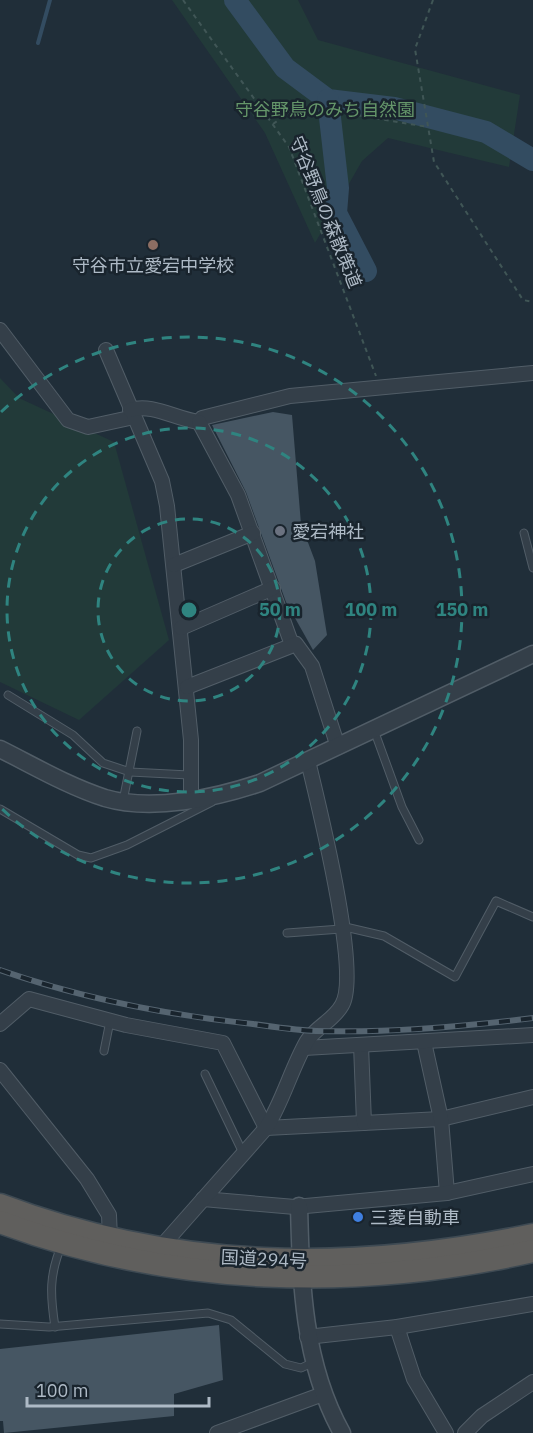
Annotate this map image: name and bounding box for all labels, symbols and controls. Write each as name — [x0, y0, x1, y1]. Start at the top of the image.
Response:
park label: 守谷野鳥のみち自然園 — [235, 98, 415, 121]
street label: 守谷野鳥の森散策道 — [285, 133, 367, 291]
marker: 守谷市立愛宕中学校 — [146, 238, 160, 252]
place label: 守谷市立愛宕中学校 — [72, 254, 234, 277]
place label: 愛宕神社 — [292, 520, 364, 543]
marker: 愛宕神社 — [273, 524, 287, 538]
text: 50 m — [259, 598, 301, 621]
text: 100 m — [345, 598, 397, 621]
text: 150 m — [436, 598, 488, 621]
centre of rings — [179, 600, 199, 620]
place label: 三菱自動車 — [370, 1206, 460, 1229]
marker: 三菱自動車 — [351, 1210, 365, 1224]
street label: 国道294号 — [220, 1245, 308, 1273]
scale bar — [27, 1370, 208, 1408]
text: 100 m — [36, 1379, 88, 1402]

